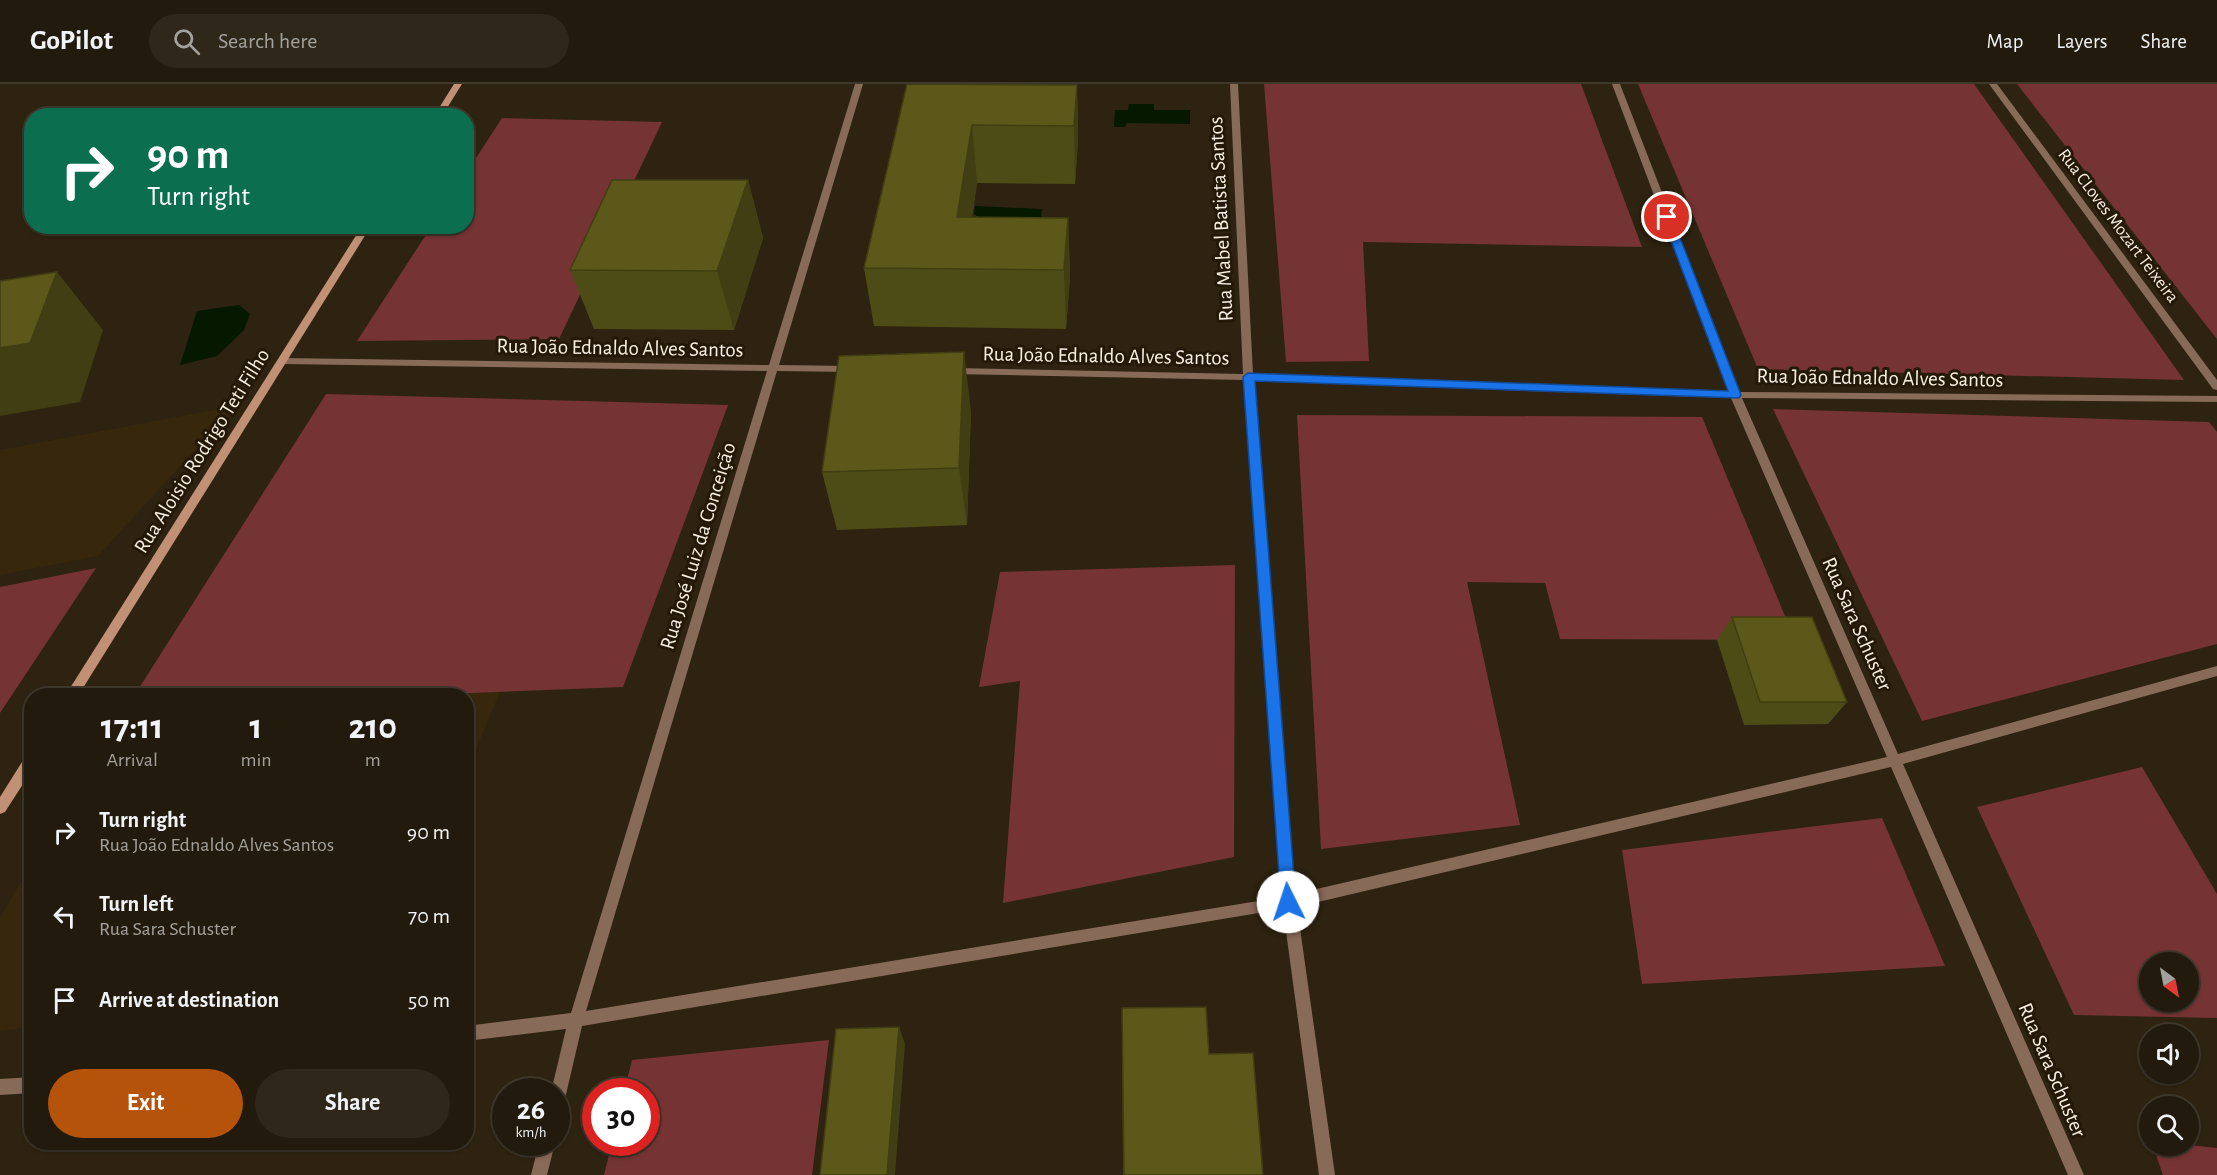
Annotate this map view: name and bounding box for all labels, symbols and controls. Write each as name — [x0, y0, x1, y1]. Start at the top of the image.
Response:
search box — [149, 14, 569, 68]
icon: search — [170, 25, 203, 58]
text: GoPilot — [30, 27, 113, 55]
text: Search here — [218, 30, 318, 52]
text: Map — [1987, 31, 2023, 52]
text: Layers — [2056, 31, 2107, 52]
text: Share — [2140, 31, 2187, 52]
street label: Rua Mabel Batista Santos — [1205, 116, 1237, 322]
icon: right — [48, 132, 126, 210]
text: 90 m — [147, 134, 229, 176]
street label: Rua CLoves Mozart Teixeira — [2054, 146, 2182, 306]
text: Turn right — [147, 183, 250, 210]
pin — [1641, 191, 1692, 242]
icon: arrive — [1650, 200, 1683, 233]
street label: Rua João Ednaldo Alves Santos — [496, 335, 744, 361]
street label: Rua João Ednaldo Alves Santos — [982, 343, 1230, 369]
street label: Rua Aloisio Rodrigo Teti Filho — [130, 345, 274, 557]
street label: Rua João Ednaldo Alves Santos — [1756, 365, 2004, 391]
street label: Rua José Luiz da Conceição — [656, 440, 740, 652]
street label: Rua Sara Schuster — [1818, 554, 1896, 694]
text: 17:11 — [101, 709, 164, 745]
text: 1 — [250, 709, 262, 745]
text: 210 — [348, 709, 397, 745]
text: Arrival — [106, 750, 158, 770]
text: min — [240, 750, 272, 770]
text: m — [365, 750, 381, 770]
text: Turn right — [99, 809, 186, 831]
icon: right — [48, 816, 81, 849]
text: 90 m — [407, 821, 450, 843]
text: Rua João Ednaldo Alves Santos — [99, 835, 334, 855]
position arrow — [1256, 870, 1320, 934]
text: Turn left — [99, 893, 173, 915]
icon: left — [48, 900, 81, 933]
text: 70 m — [408, 905, 450, 927]
text: Rua Sara Schuster — [99, 919, 236, 939]
north arrow — [2139, 952, 2199, 1012]
map controls — [2139, 952, 2199, 1156]
icon: arrive — [48, 984, 81, 1017]
text: Arrive at destination — [99, 989, 279, 1011]
text: 50 m — [408, 989, 450, 1011]
street label: Rua Sara Schuster — [2014, 1000, 2090, 1140]
button: sound — [2139, 1024, 2199, 1084]
button: Exit — [48, 1069, 243, 1138]
button: Share — [255, 1069, 450, 1138]
speed limit sign: 30 — [582, 1078, 660, 1156]
text: 26 — [517, 1095, 545, 1125]
button: search — [2139, 1096, 2199, 1156]
text: km/h — [516, 1125, 546, 1140]

